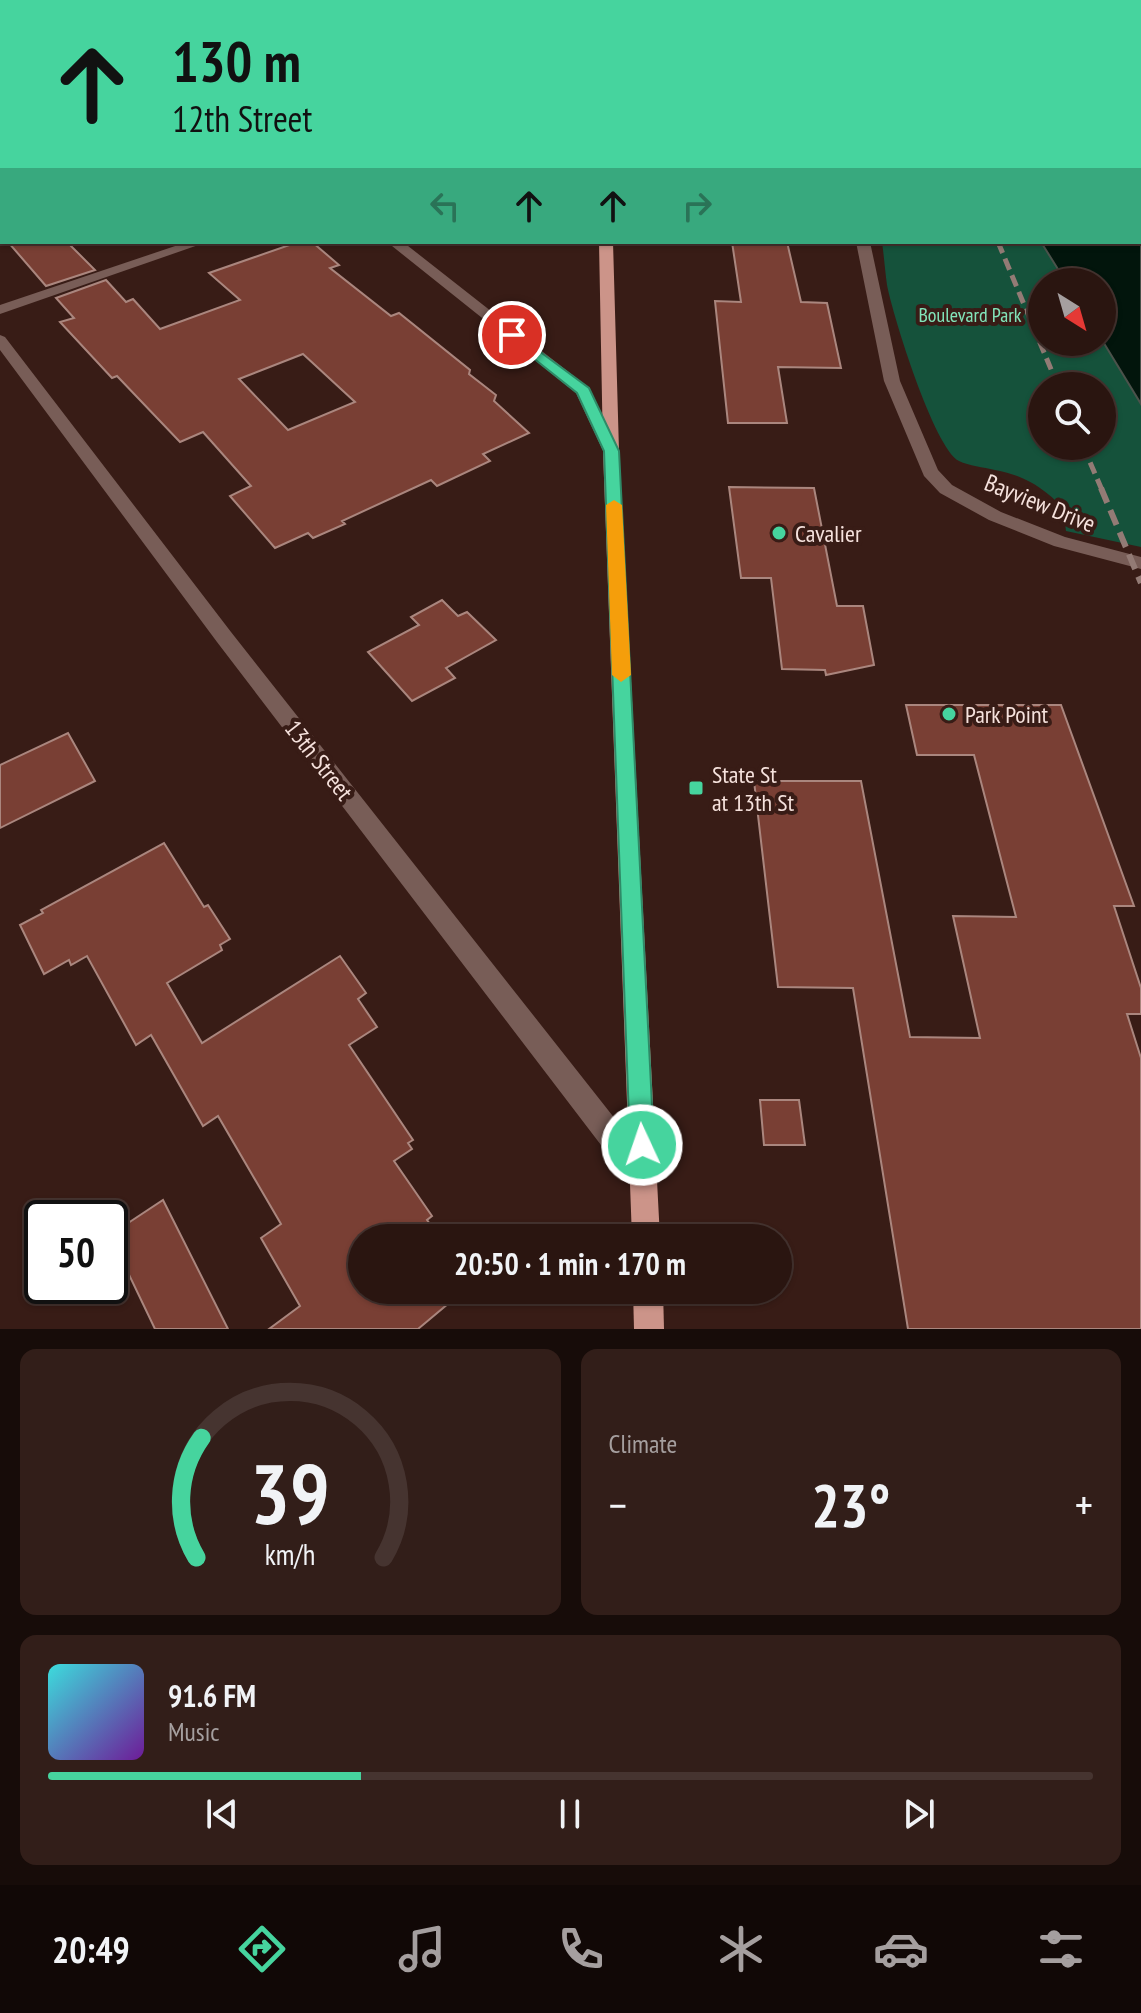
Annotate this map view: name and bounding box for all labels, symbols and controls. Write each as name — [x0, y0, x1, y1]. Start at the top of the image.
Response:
text: 130 m — [172, 25, 301, 97]
icon: ahead — [40, 32, 144, 136]
text: 12th Street — [172, 95, 312, 142]
icon: left — [423, 184, 467, 228]
icon: ahead — [507, 184, 551, 228]
icon: ahead — [591, 184, 635, 228]
icon: right — [675, 184, 719, 228]
north arrow — [1028, 268, 1116, 356]
map controls — [1028, 268, 1116, 460]
pin — [478, 301, 546, 369]
park label: Boulevard Park — [918, 302, 1022, 328]
icon: arrive — [490, 313, 534, 357]
button: search — [1028, 372, 1116, 460]
street label: Bayview Drive — [980, 467, 1100, 539]
place label: Cavalier — [795, 518, 862, 549]
marker: Cavalier — [770, 524, 788, 542]
place label: Park Point — [965, 699, 1048, 730]
marker: Park Point — [940, 705, 958, 723]
street label: 13th Street — [278, 714, 360, 807]
place label: State St at 13th St — [712, 759, 794, 818]
marker: State St at 13th St — [687, 779, 705, 797]
position arrow — [600, 1103, 684, 1187]
speed limit sign: 50 — [24, 1200, 128, 1304]
text: 20:50 · 1 min · 170 m — [454, 1244, 686, 1283]
text: Climate — [609, 1427, 677, 1460]
text: 39 — [250, 1439, 330, 1547]
text: 23° — [811, 1466, 890, 1544]
text: − — [609, 1476, 627, 1533]
text: + — [1075, 1476, 1093, 1533]
text: km/h — [265, 1536, 316, 1573]
text: 91.6 FM — [168, 1676, 256, 1715]
text: Music — [168, 1715, 220, 1748]
icon: previous — [200, 1792, 244, 1836]
icon: pause — [548, 1792, 592, 1836]
icon: next — [897, 1792, 941, 1836]
icon: directions — [234, 1921, 290, 1977]
icon: music — [394, 1921, 450, 1977]
icon: phone — [553, 1921, 609, 1977]
icon: climate — [713, 1921, 769, 1977]
icon: car — [873, 1921, 929, 1977]
icon: filters — [1033, 1921, 1089, 1977]
text: 20:49 — [52, 1926, 130, 1973]

